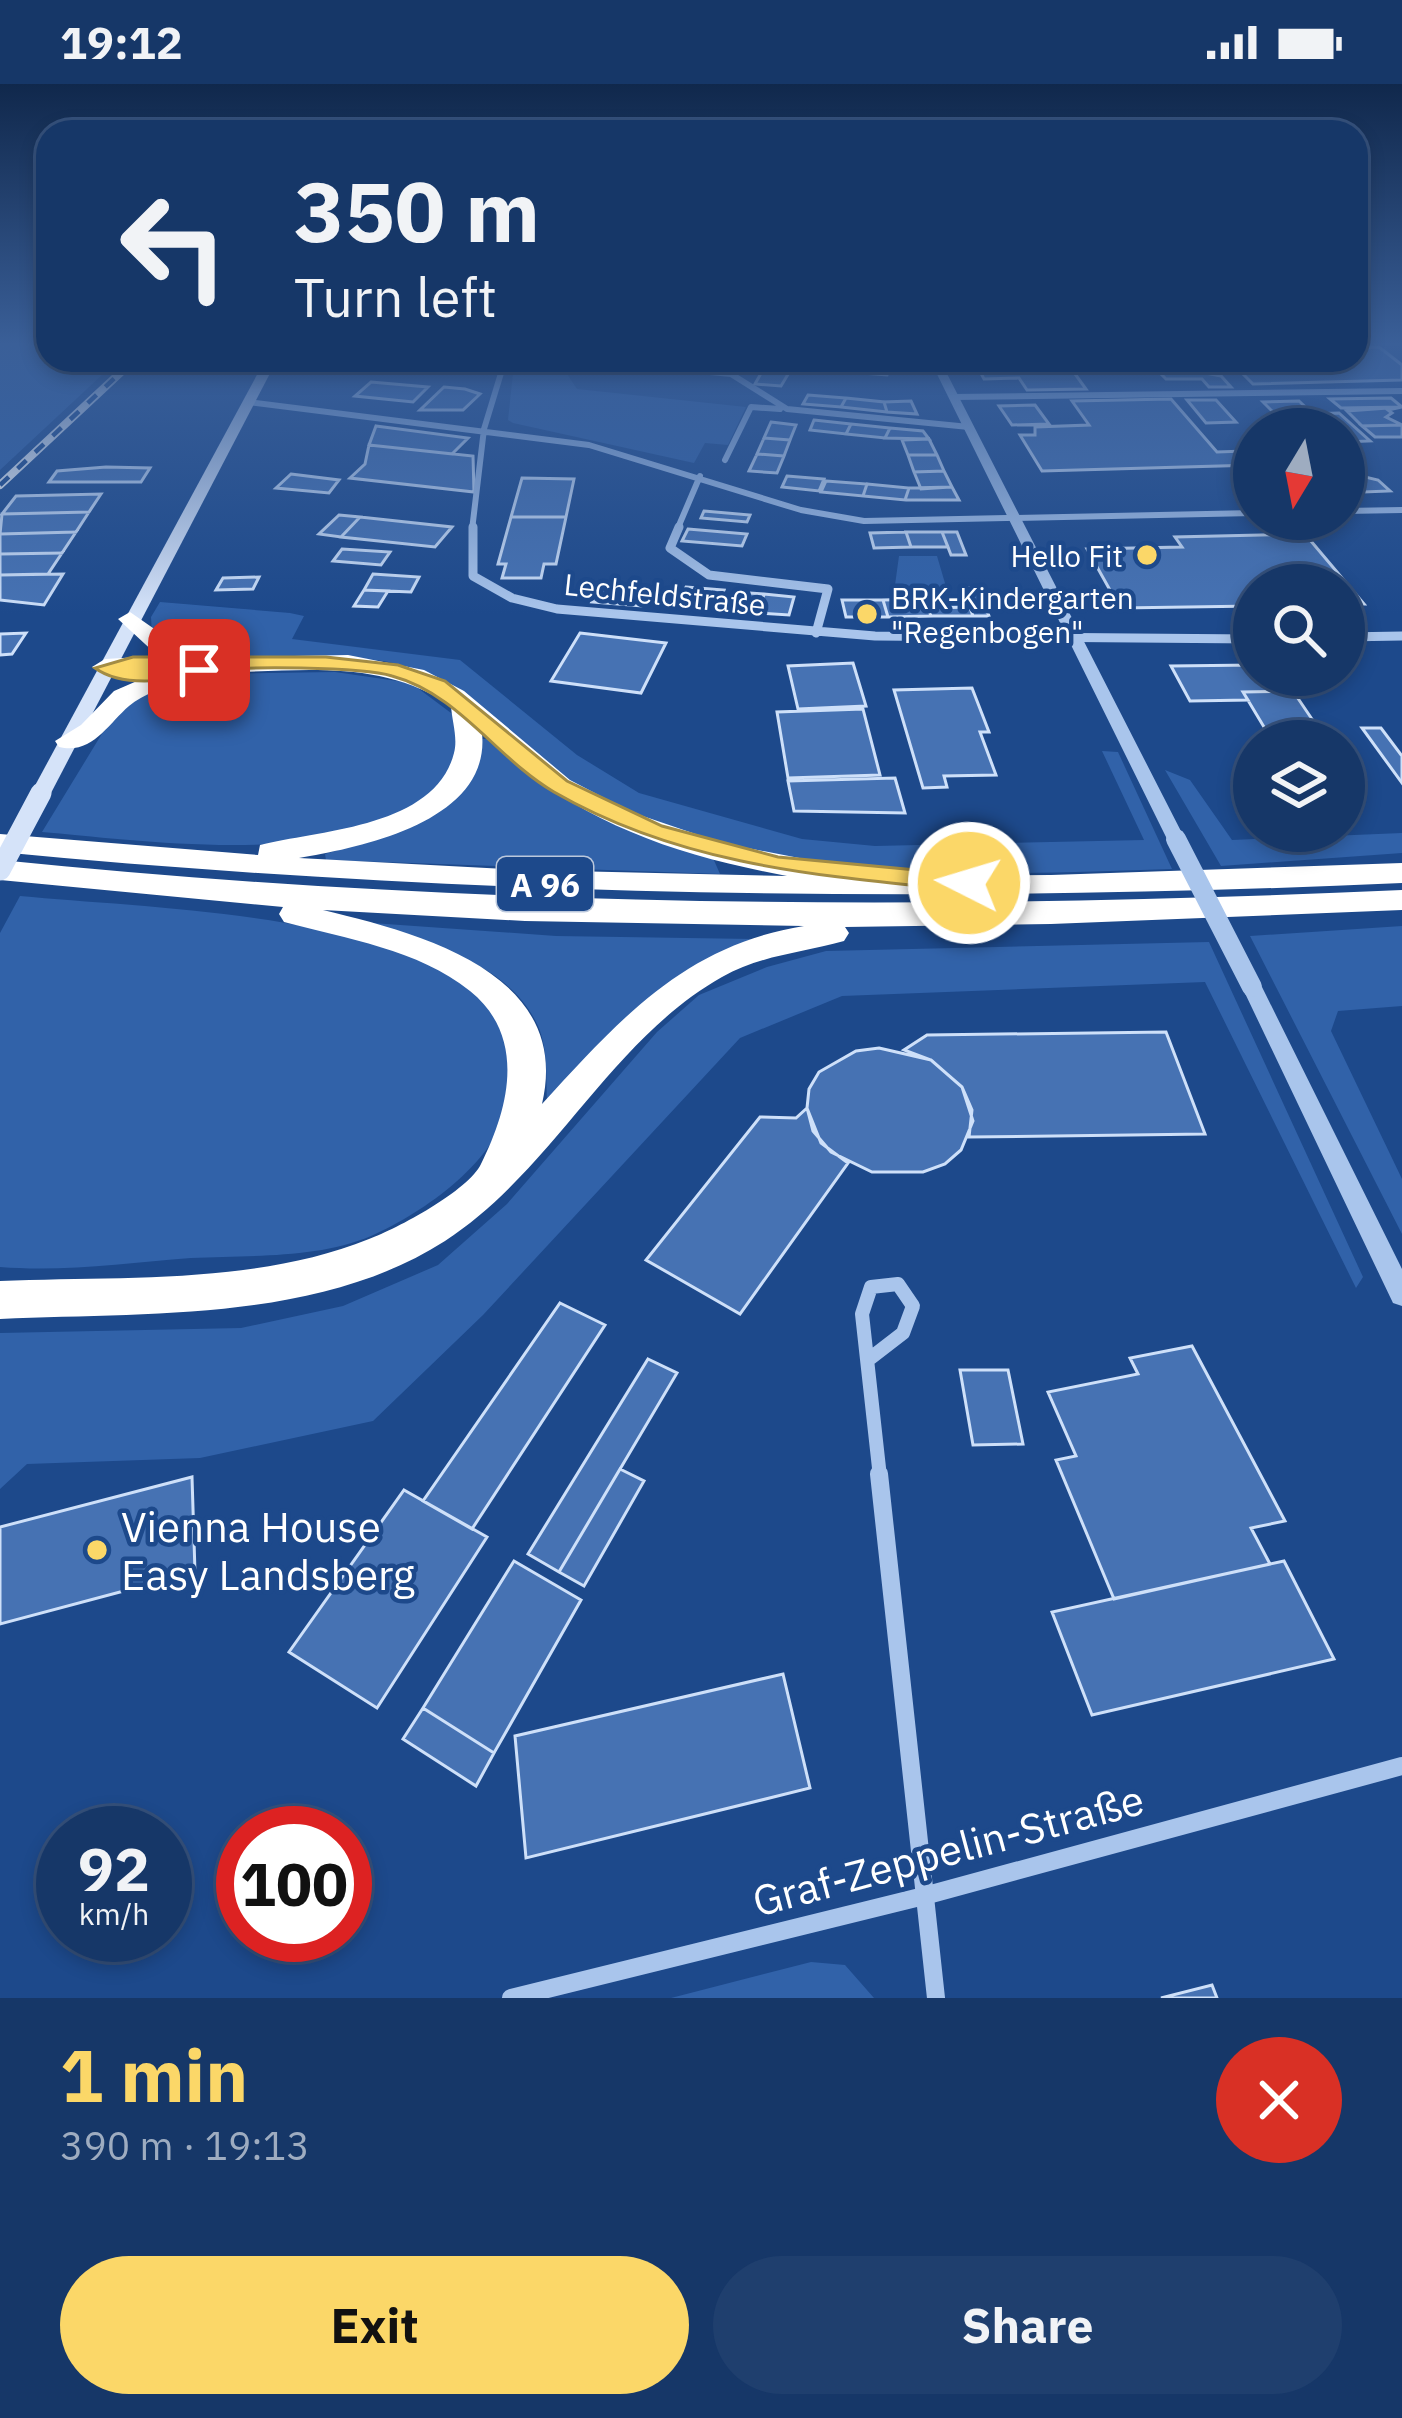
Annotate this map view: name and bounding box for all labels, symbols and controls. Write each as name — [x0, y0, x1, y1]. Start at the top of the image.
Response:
text: 19:12 — [60, 13, 183, 71]
text: 350 m — [294, 156, 540, 265]
icon: left — [96, 168, 252, 324]
text: Turn left — [294, 262, 497, 332]
north arrow — [1233, 408, 1365, 540]
map controls — [1233, 408, 1365, 852]
place label: Hello Fit — [1010, 536, 1123, 575]
marker: Hello Fit — [1134, 542, 1160, 568]
street label: Lechfeldstraße — [562, 564, 768, 624]
button: search — [1233, 564, 1365, 696]
place label: BRK-Kindergarten "Regenbogen" — [891, 578, 1134, 651]
marker: BRK-Kindergarten "Regenbogen" — [854, 601, 880, 627]
pin — [148, 619, 250, 721]
icon: arrive — [166, 637, 232, 703]
button: layers — [1233, 720, 1365, 852]
position arrow — [906, 820, 1032, 946]
road number: A 96 — [497, 857, 593, 911]
place label: Vienna House Easy Landsberg — [121, 1499, 415, 1602]
marker: Vienna House Easy Landsberg — [84, 1537, 110, 1563]
street label: Graf-Zeppelin-Straße — [746, 1771, 1150, 1929]
speed limit sign: 100 — [216, 1806, 372, 1962]
text: 92 — [78, 1829, 150, 1908]
text: km/h — [79, 1894, 149, 1933]
text: 1 min — [60, 2028, 248, 2122]
button: close — [1216, 2037, 1342, 2163]
text: 390 m · 19:13 — [60, 2120, 310, 2171]
button: Exit — [60, 2256, 689, 2394]
button: Share — [713, 2256, 1342, 2394]

